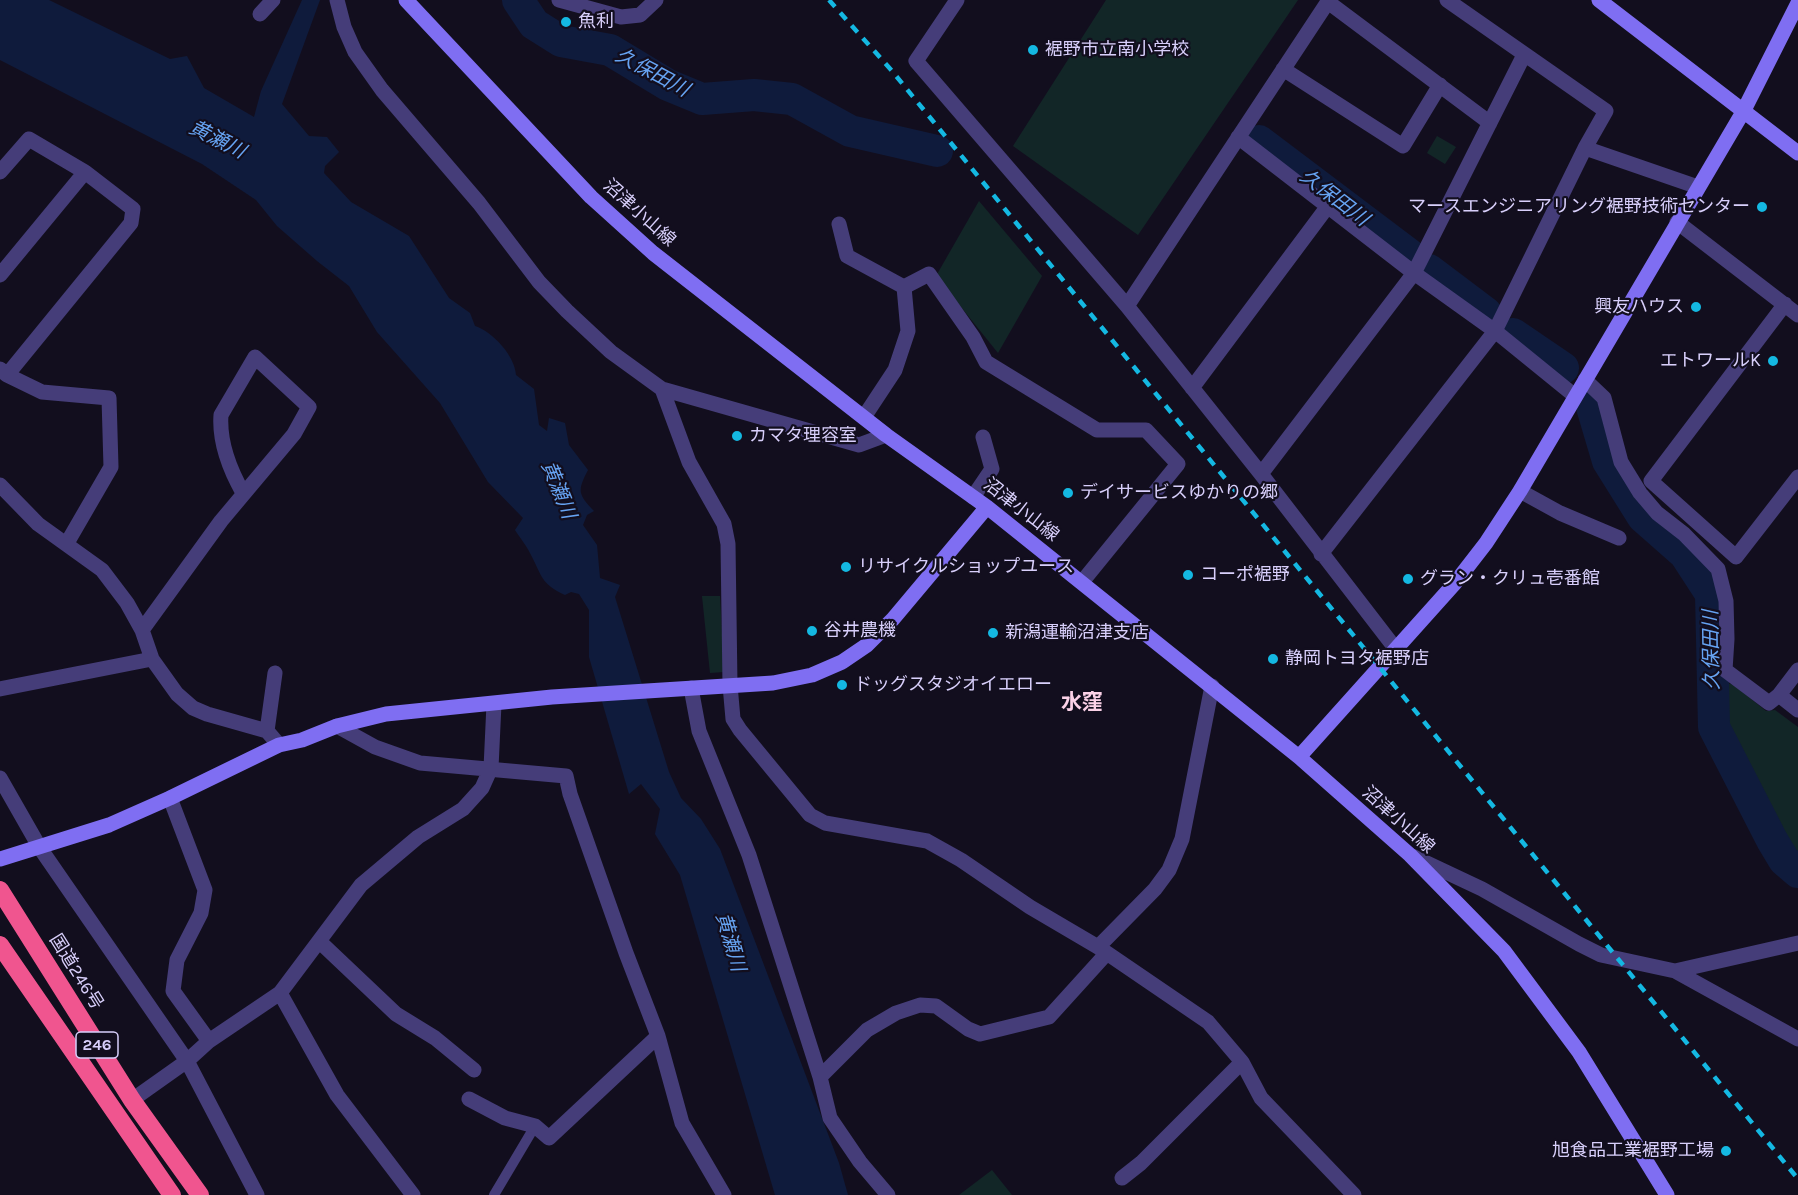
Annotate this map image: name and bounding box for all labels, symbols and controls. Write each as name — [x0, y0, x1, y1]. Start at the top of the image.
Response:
place label: 魚利 — [578, 11, 614, 33]
marker: 魚利 — [559, 15, 573, 29]
place label: 裾野市立南小学校 — [1045, 39, 1189, 61]
marker: 裾野市立南小学校 — [1026, 43, 1040, 57]
water label: 久保田川 — [611, 44, 693, 102]
water label: 黄瀬川 — [185, 116, 249, 164]
water label: 久保田川 — [1295, 164, 1373, 232]
street label: 沼津小山線 — [598, 175, 680, 251]
place label: マースエンジニアリング裾野技術センター — [1408, 196, 1750, 218]
marker: マースエンジニアリング裾野技術センター — [1755, 200, 1769, 214]
place label: 興友ハウス — [1594, 296, 1684, 318]
marker: 興友ハウス — [1689, 300, 1703, 314]
place label: エトワールK — [1660, 350, 1761, 372]
marker: エトワールK — [1766, 354, 1780, 368]
place label: カマタ理容室 — [749, 425, 857, 447]
marker: カマタ理容室 — [730, 429, 744, 443]
water label: 黄瀬川 — [536, 458, 580, 522]
street label: 沼津小山線 — [979, 474, 1063, 546]
place label: デイサービスゆかりの郷 — [1080, 482, 1278, 504]
marker: デイサービスゆかりの郷 — [1061, 486, 1075, 500]
place label: リサイクルショップユース — [858, 556, 1074, 578]
marker: リサイクルショップユース — [839, 560, 853, 574]
place label: コーポ裾野 — [1200, 564, 1290, 586]
marker: コーポ裾野 — [1181, 568, 1195, 582]
place label: グラン・クリュ壱番館 — [1420, 568, 1600, 590]
marker: グラン・クリュ壱番館 — [1401, 572, 1415, 586]
water label: 久保田川 — [1699, 610, 1725, 690]
place label: 谷井農機 — [824, 620, 896, 642]
place label: 新潟運輸沼津支店 — [1005, 622, 1149, 644]
marker: 谷井農機 — [805, 624, 819, 638]
marker: 新潟運輸沼津支店 — [986, 626, 1000, 640]
place label: 静岡トヨタ裾野店 — [1285, 648, 1429, 670]
marker: 静岡トヨタ裾野店 — [1266, 652, 1280, 666]
place label: ドッグスタジオイエロー — [854, 674, 1052, 696]
marker: ドッグスタジオイエロー — [835, 678, 849, 692]
district label: 水窪 — [1061, 690, 1103, 716]
street label: 沼津小山線 — [1357, 782, 1439, 858]
water label: 黄瀬川 — [710, 910, 750, 974]
street label: 国道246号 — [44, 930, 108, 1014]
road number: 246 — [76, 1032, 118, 1058]
place label: 旭食品工業裾野工場 — [1552, 1140, 1714, 1162]
marker: 旭食品工業裾野工場 — [1719, 1144, 1733, 1158]

